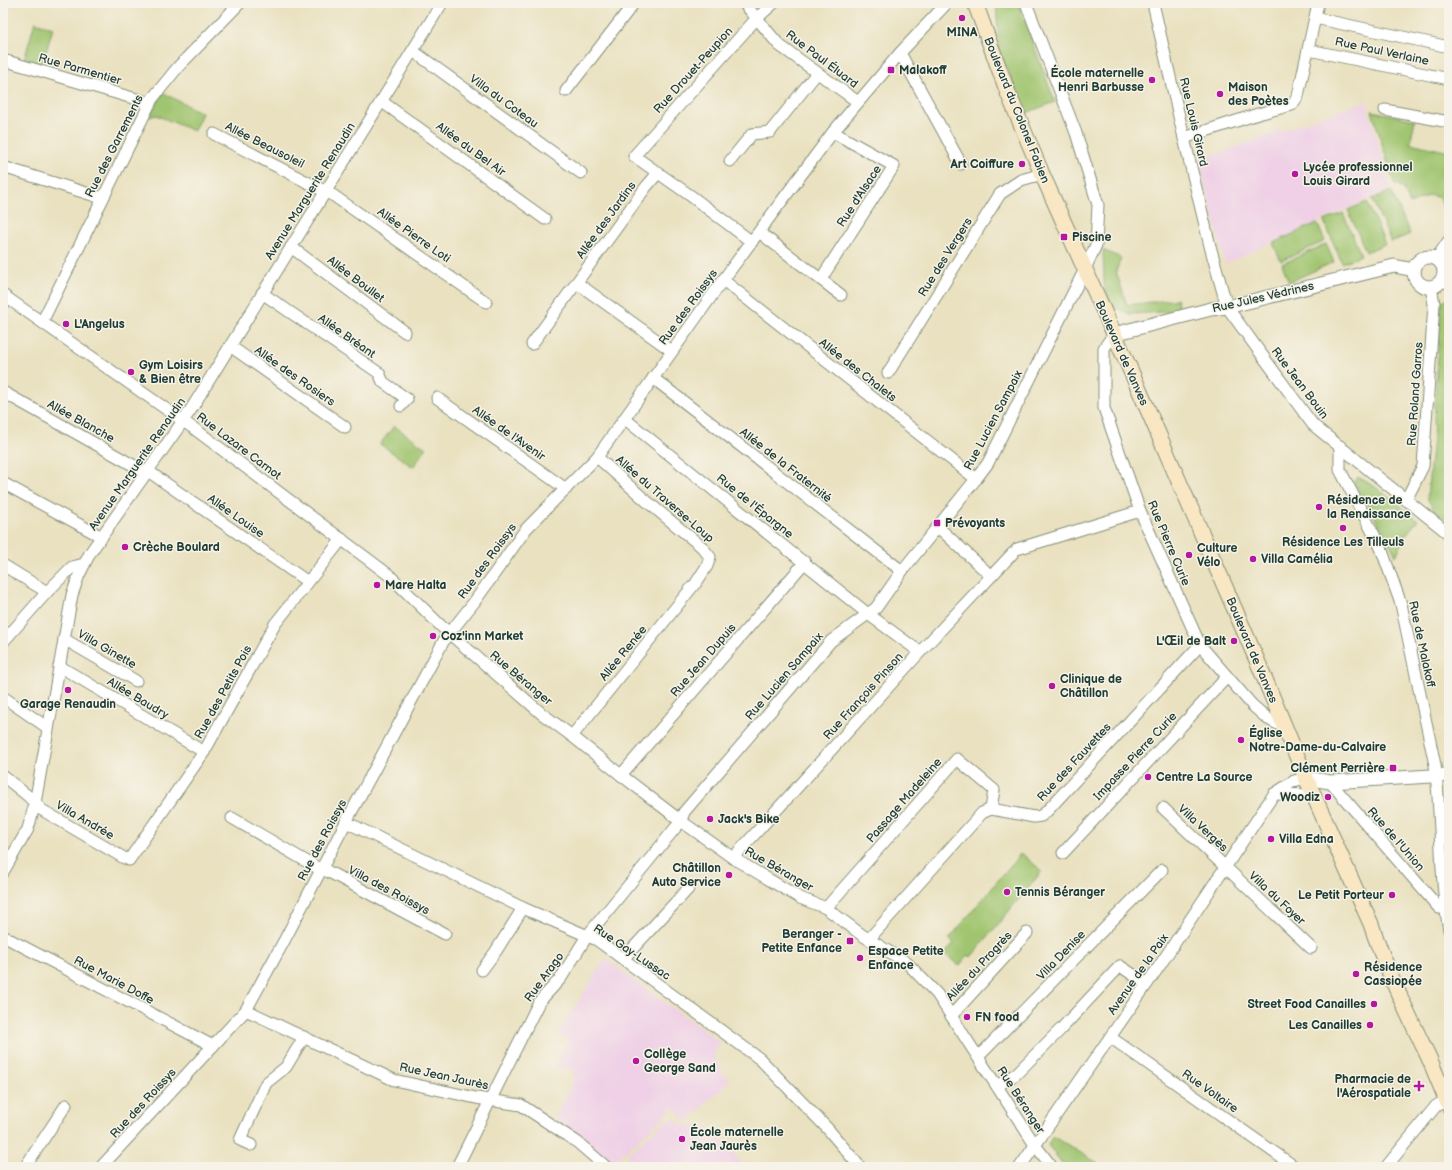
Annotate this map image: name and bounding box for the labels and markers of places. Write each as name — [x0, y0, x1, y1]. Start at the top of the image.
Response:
marker: MINA — [957, 13, 967, 23]
place label: MINA — [947, 25, 978, 40]
place label: Malakoff — [899, 63, 947, 78]
place label: École maternelle Henri Barbusse — [1050, 64, 1144, 95]
marker: Malakoff — [886, 65, 896, 75]
marker: École maternelle Henri Barbusse — [1147, 75, 1157, 85]
place label: Maison des Poètes — [1228, 80, 1289, 109]
marker: Maison des Poètes — [1215, 89, 1225, 99]
place label: Art Coiffure — [950, 157, 1014, 172]
marker: Art Coiffure — [1017, 159, 1027, 169]
place label: Lycée professionnel Louis Girard — [1303, 160, 1413, 189]
marker: Lycée professionnel Louis Girard — [1290, 169, 1300, 179]
place label: Piscine — [1072, 230, 1112, 245]
marker: Piscine — [1059, 232, 1069, 242]
place label: L'Angelus — [74, 317, 125, 332]
marker: L'Angelus — [61, 319, 71, 329]
place label: Gym Loisirs & Bien être — [139, 358, 203, 387]
marker: Gym Loisirs & Bien être — [126, 367, 136, 377]
place label: Résidence de la Renaissance — [1327, 493, 1411, 522]
marker: Résidence de la Renaissance — [1314, 502, 1324, 512]
place label: Prévoyants — [945, 516, 1005, 531]
marker: Prévoyants — [932, 518, 942, 528]
marker: Résidence Les Tilleuls — [1338, 523, 1348, 533]
place label: Résidence Les Tilleuls — [1282, 535, 1404, 550]
place label: Crèche Boulard — [133, 540, 220, 555]
place label: Culture Vélo — [1197, 541, 1238, 570]
marker: Crèche Boulard — [120, 542, 130, 552]
marker: Culture Vélo — [1184, 550, 1194, 560]
place label: Villa Camélia — [1261, 552, 1333, 567]
marker: Villa Camélia — [1248, 554, 1258, 564]
place label: Mare Halta — [385, 578, 446, 593]
marker: Mare Halta — [372, 580, 382, 590]
place label: Coz'inn Market — [441, 629, 523, 644]
marker: Coz'inn Market — [428, 631, 438, 641]
place label: L'Œil de Balt — [1156, 634, 1226, 649]
marker: L'Œil de Balt — [1229, 636, 1239, 646]
place label: Clinique de Châtillon — [1060, 672, 1122, 701]
marker: Clinique de Châtillon — [1047, 681, 1057, 691]
marker: Garage Renaudin — [63, 685, 73, 695]
place label: Garage Renaudin — [20, 697, 116, 712]
place label: Église Notre-Dame-du-Calvaire — [1249, 724, 1386, 755]
marker: Église Notre-Dame-du-Calvaire — [1236, 735, 1246, 745]
place label: Clément Perrière — [1290, 761, 1385, 776]
marker: Clément Perrière — [1388, 763, 1398, 773]
place label: Centre La Source — [1156, 770, 1253, 785]
marker: Centre La Source — [1143, 772, 1153, 782]
place label: Woodiz — [1280, 790, 1320, 805]
marker: Woodiz — [1323, 792, 1333, 802]
place label: Jack's Bike — [718, 812, 780, 827]
marker: Jack's Bike — [705, 814, 715, 824]
place label: Villa Edna — [1279, 832, 1334, 847]
marker: Villa Edna — [1266, 834, 1276, 844]
place label: Châtillon Auto Service — [651, 861, 721, 890]
marker: Châtillon Auto Service — [724, 870, 734, 880]
place label: Tennis Béranger — [1015, 885, 1105, 900]
marker: Tennis Béranger — [1002, 887, 1012, 897]
place label: Le Petit Porteur — [1298, 888, 1384, 903]
marker: Le Petit Porteur — [1387, 890, 1397, 900]
place label: Beranger - Petite Enfance — [762, 927, 842, 956]
marker: Beranger - Petite Enfance — [845, 936, 855, 946]
place label: Espace Petite Enfance — [868, 944, 944, 973]
marker: Espace Petite Enfance — [855, 953, 865, 963]
place label: Résidence Cassiopée — [1364, 960, 1422, 989]
marker: Résidence Cassiopée — [1351, 969, 1361, 979]
place label: Street Food Canailles — [1248, 997, 1366, 1012]
marker: Street Food Canailles — [1369, 999, 1379, 1009]
place label: FN food — [975, 1010, 1019, 1025]
marker: FN food — [962, 1012, 972, 1022]
place label: Les Canailles — [1288, 1018, 1362, 1033]
marker: Les Canailles — [1365, 1020, 1375, 1030]
place label: Collège George Sand — [644, 1047, 716, 1076]
marker: Collège George Sand — [631, 1056, 641, 1066]
place label: Pharmacie de l'Aérospatiale — [1335, 1072, 1411, 1101]
marker: Pharmacie de l'Aérospatiale — [1414, 1081, 1424, 1091]
place label: École maternelle Jean Jaurès — [690, 1123, 784, 1154]
marker: École maternelle Jean Jaurès — [677, 1134, 687, 1144]

